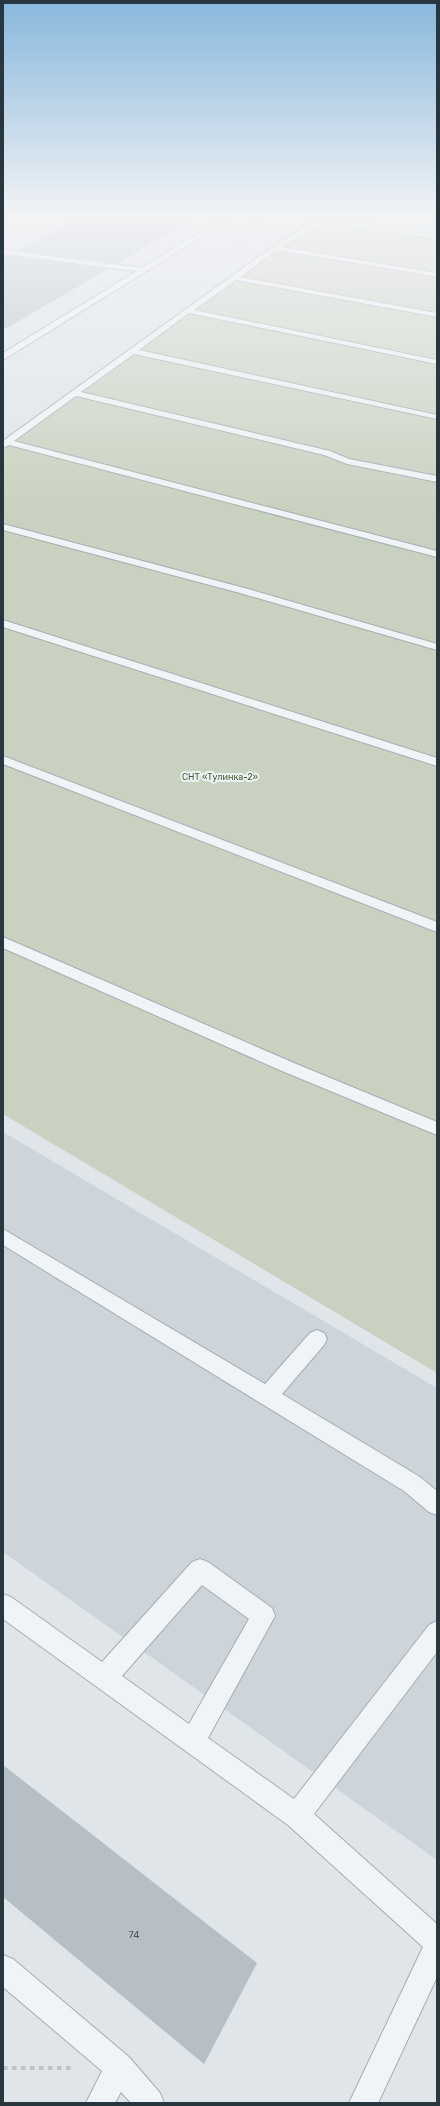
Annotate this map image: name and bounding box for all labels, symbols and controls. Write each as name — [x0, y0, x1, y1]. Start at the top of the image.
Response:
park label: СНТ «Тулинка-2» — [182, 772, 258, 782]
house number: 74 — [129, 1929, 140, 1941]

